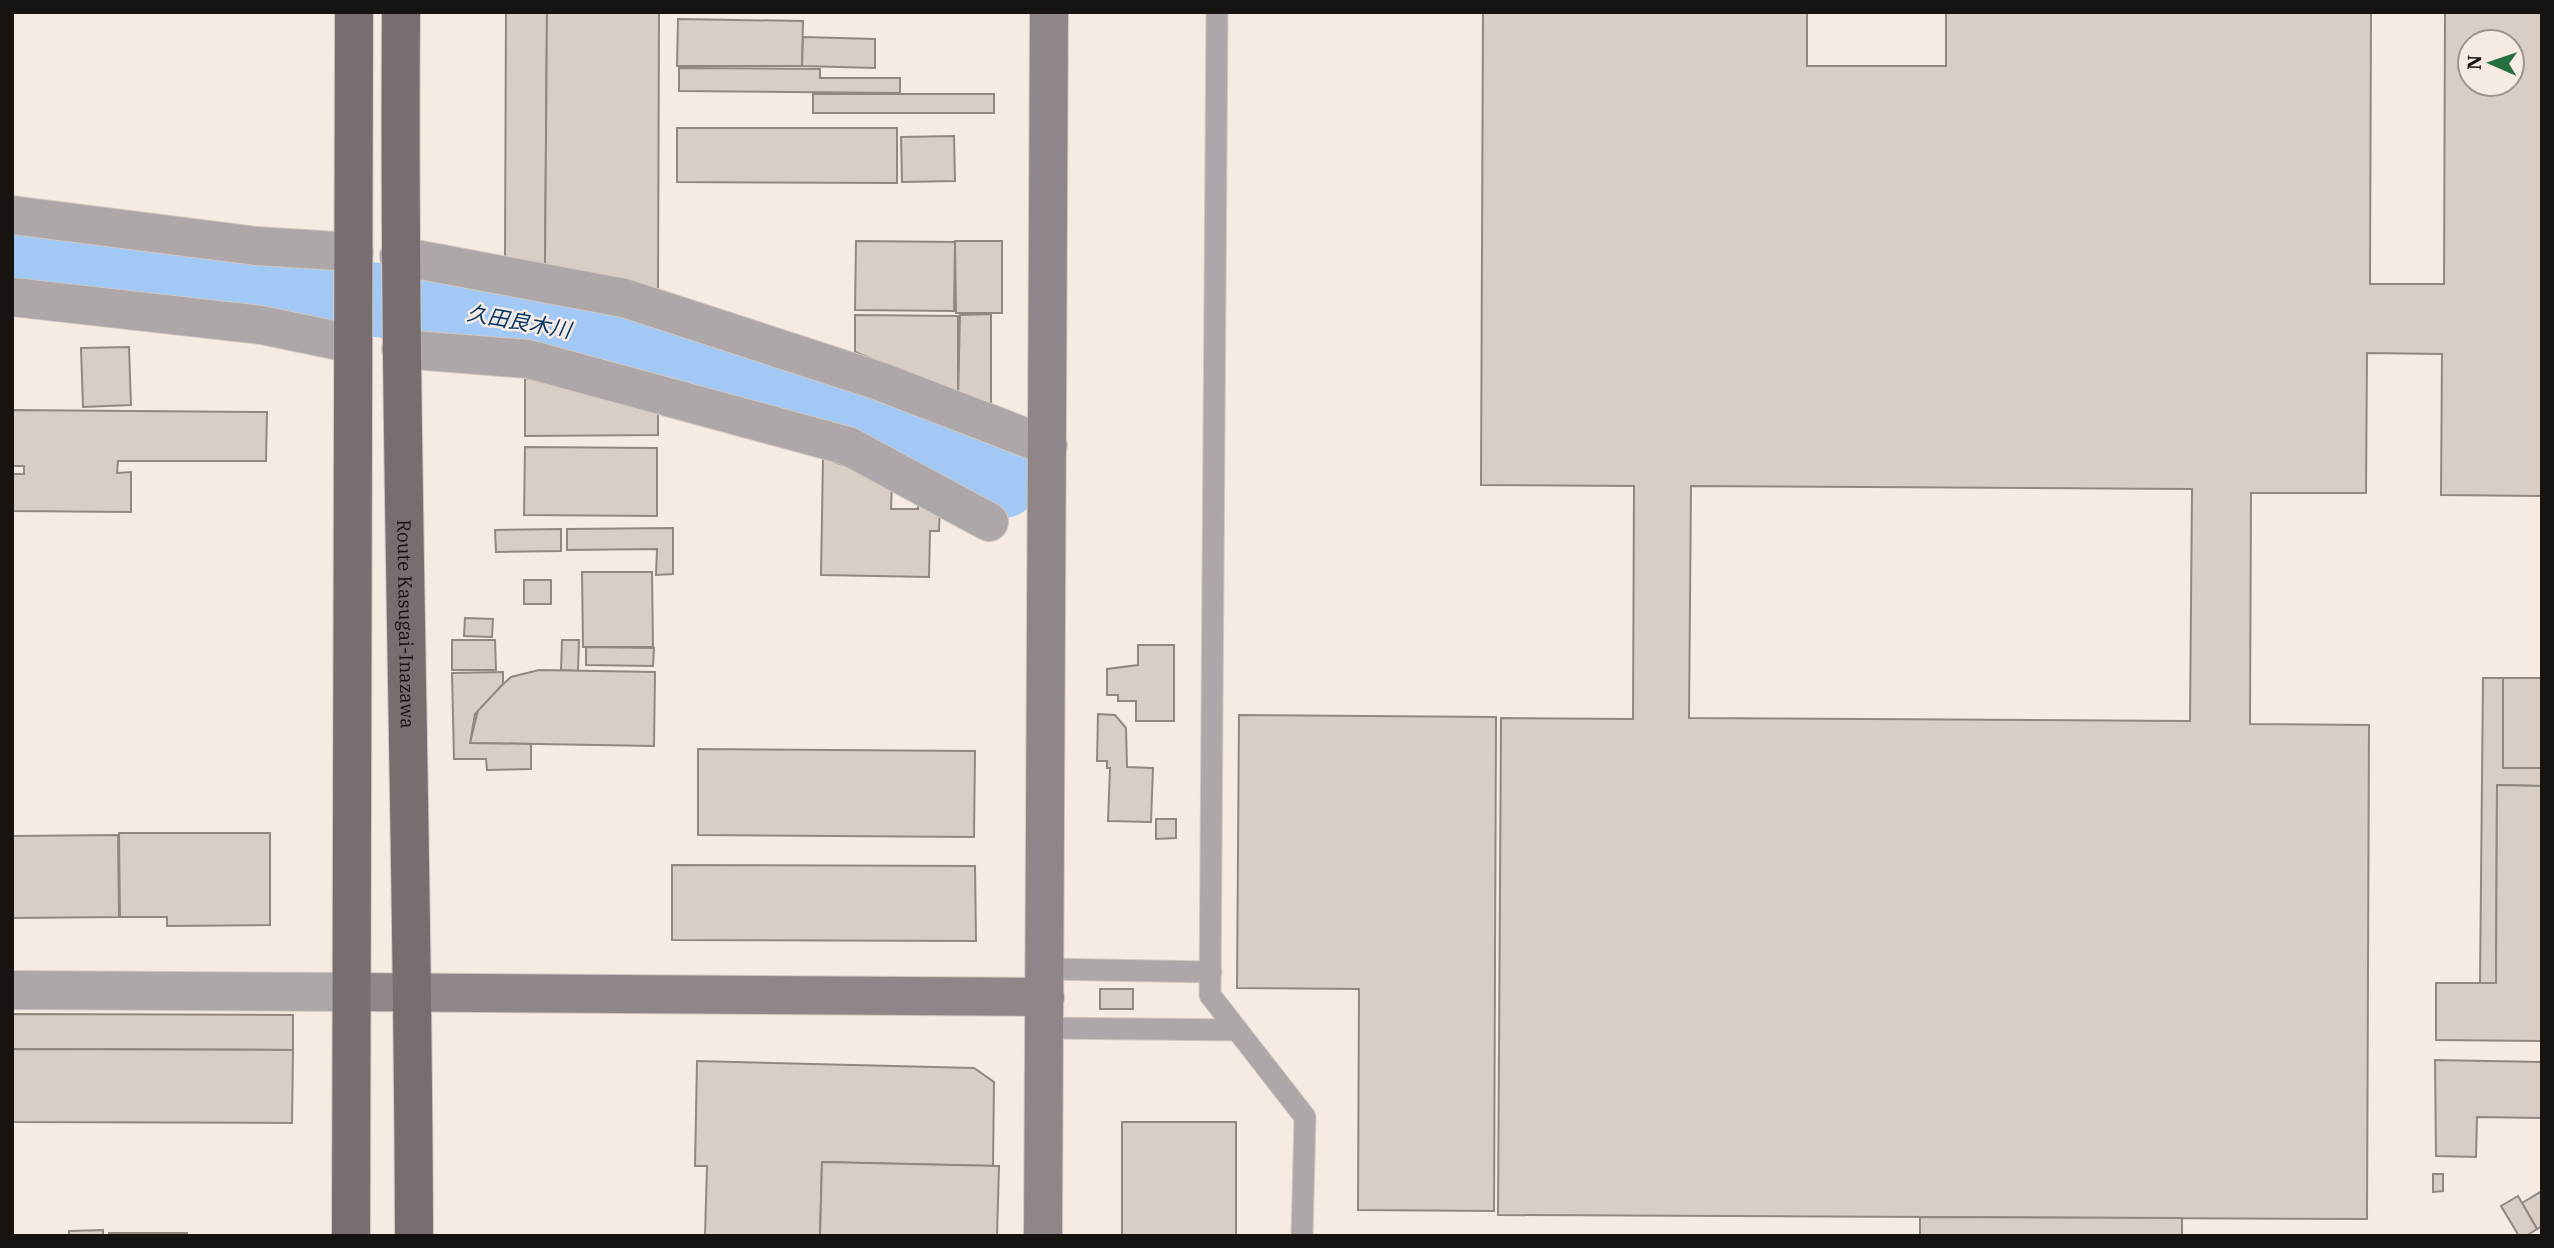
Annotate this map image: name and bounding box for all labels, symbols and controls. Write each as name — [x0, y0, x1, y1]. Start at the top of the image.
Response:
north arrow — [2456, 28, 2526, 98]
text: N — [2462, 54, 2486, 70]
water label: 久田良木川 — [465, 298, 575, 344]
street label: Route Kasugai-Inazawa — [392, 519, 420, 729]

